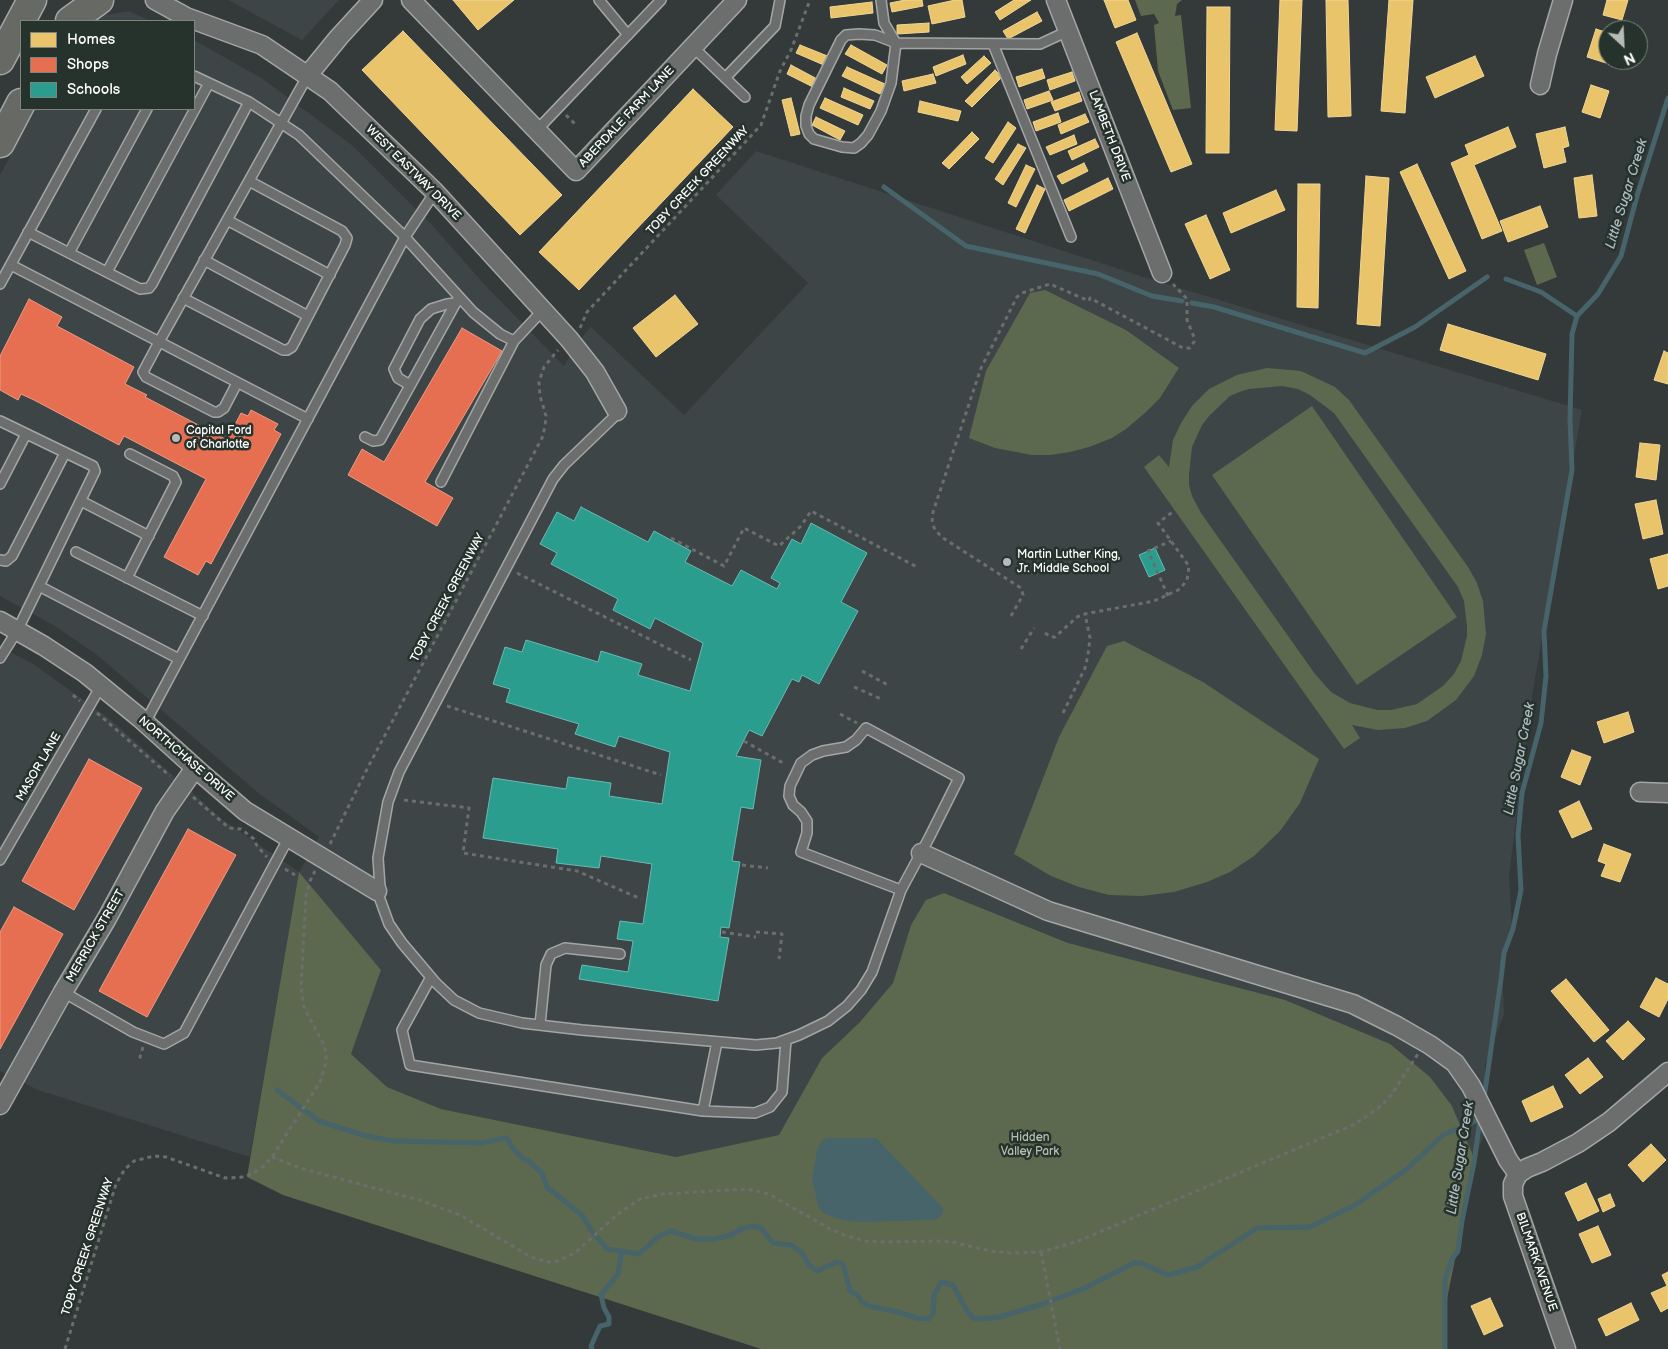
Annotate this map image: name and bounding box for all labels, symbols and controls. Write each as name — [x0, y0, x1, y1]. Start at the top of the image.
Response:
legend — [20, 20, 195, 110]
north arrow — [1598, 20, 1648, 70]
text: Homes — [67, 30, 115, 49]
text: N — [1621, 48, 1637, 68]
text: Shops — [67, 55, 109, 74]
street label: ABERDALE FARM LANE — [576, 63, 678, 171]
text: Schools — [67, 80, 120, 99]
street label: LAMBETH DRIVE — [1085, 88, 1133, 184]
street label: WEST EASTWAY DRIVE — [362, 122, 464, 224]
street label: TOBY CREEK GREENWAY — [644, 124, 752, 238]
water label: Little Sugar Creek — [1602, 137, 1652, 251]
place label: Capital Ford of Charlotte — [186, 424, 252, 452]
marker: Capital Ford of Charlotte — [170, 432, 182, 444]
street label: TOBY CREEK GREENWAY — [408, 531, 488, 665]
place label: Martin Luther King, Jr. Middle School — [1017, 548, 1120, 576]
marker: Martin Luther King, Jr. Middle School — [1001, 556, 1013, 568]
water label: Little Sugar Creek — [1501, 701, 1539, 817]
street label: NORTHCHASE DRIVE — [135, 714, 237, 804]
street label: MASOR LANE — [14, 730, 64, 804]
street label: MERRICK STREET — [64, 887, 128, 985]
water label: Little Sugar Creek — [1444, 1100, 1478, 1216]
park label: Hidden Valley Park — [1001, 1131, 1059, 1159]
street label: TOBY CREEK GREENWAY — [59, 1176, 117, 1318]
street label: BILMARK AVENUE — [1512, 1211, 1560, 1313]

